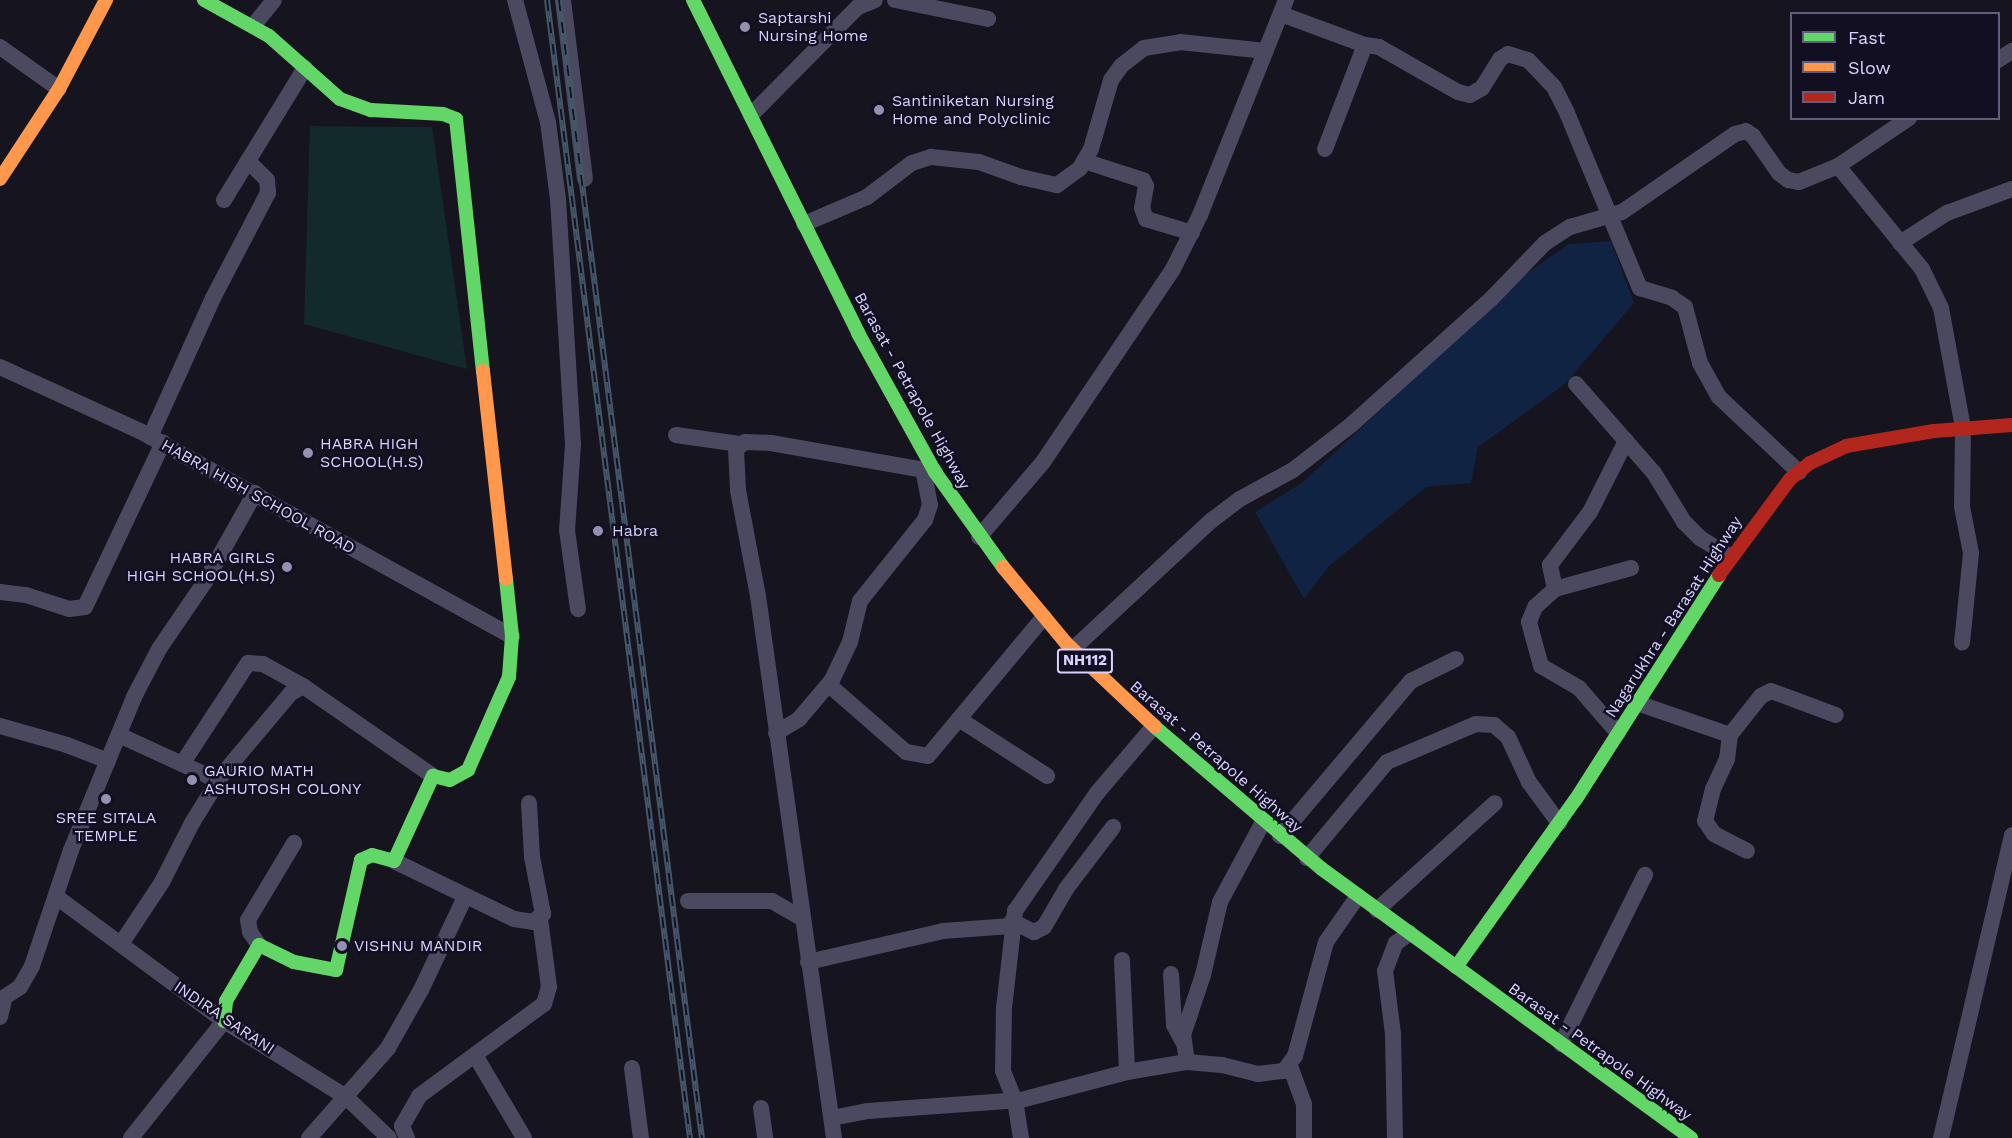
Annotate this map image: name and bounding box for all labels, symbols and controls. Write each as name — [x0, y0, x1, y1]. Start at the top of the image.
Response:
place label: Saptarshi Nursing Home — [758, 8, 868, 46]
legend — [1790, 12, 2000, 120]
marker: Saptarshi Nursing Home — [736, 18, 754, 36]
text: Fast — [1848, 27, 1885, 48]
text: Slow — [1848, 57, 1891, 78]
text: Jam — [1848, 87, 1885, 108]
place label: Santiniketan Nursing Home and Polyclinic — [892, 91, 1054, 129]
marker: Santiniketan Nursing Home and Polyclinic — [870, 101, 888, 119]
street label: Barasat - Petrapole Highway — [850, 289, 974, 493]
place label: HABRA HIGH SCHOOL(H.S) — [320, 434, 423, 472]
street label: HABRA HISH SCHOOL ROAD — [157, 435, 359, 559]
marker: HABRA HIGH SCHOOL(H.S) — [301, 446, 315, 460]
street label: Nagarukhra - Barasat Highway — [1602, 513, 1746, 721]
place label: Habra — [612, 521, 658, 541]
marker: Habra — [589, 522, 607, 540]
place label: HABRA GIRLS HIGH SCHOOL(H.S) — [126, 548, 275, 586]
marker: HABRA GIRLS HIGH SCHOOL(H.S) — [280, 560, 294, 574]
road number: NH112 — [1056, 649, 1114, 673]
street label: Barasat - Petrapole Highway — [1126, 677, 1306, 837]
place label: GAURIO MATH ASHUTOSH COLONY — [204, 761, 362, 799]
marker: GAURIO MATH ASHUTOSH COLONY — [185, 773, 199, 787]
marker: SREE SITALA TEMPLE — [99, 792, 113, 806]
place label: SREE SITALA TEMPLE — [56, 808, 156, 846]
place label: VISHNU MANDIR — [354, 936, 483, 956]
marker: VISHNU MANDIR — [335, 939, 349, 953]
street label: INDIRA SARANI — [170, 977, 278, 1059]
street label: Barasat - Petrapole Highway — [1505, 979, 1695, 1125]

